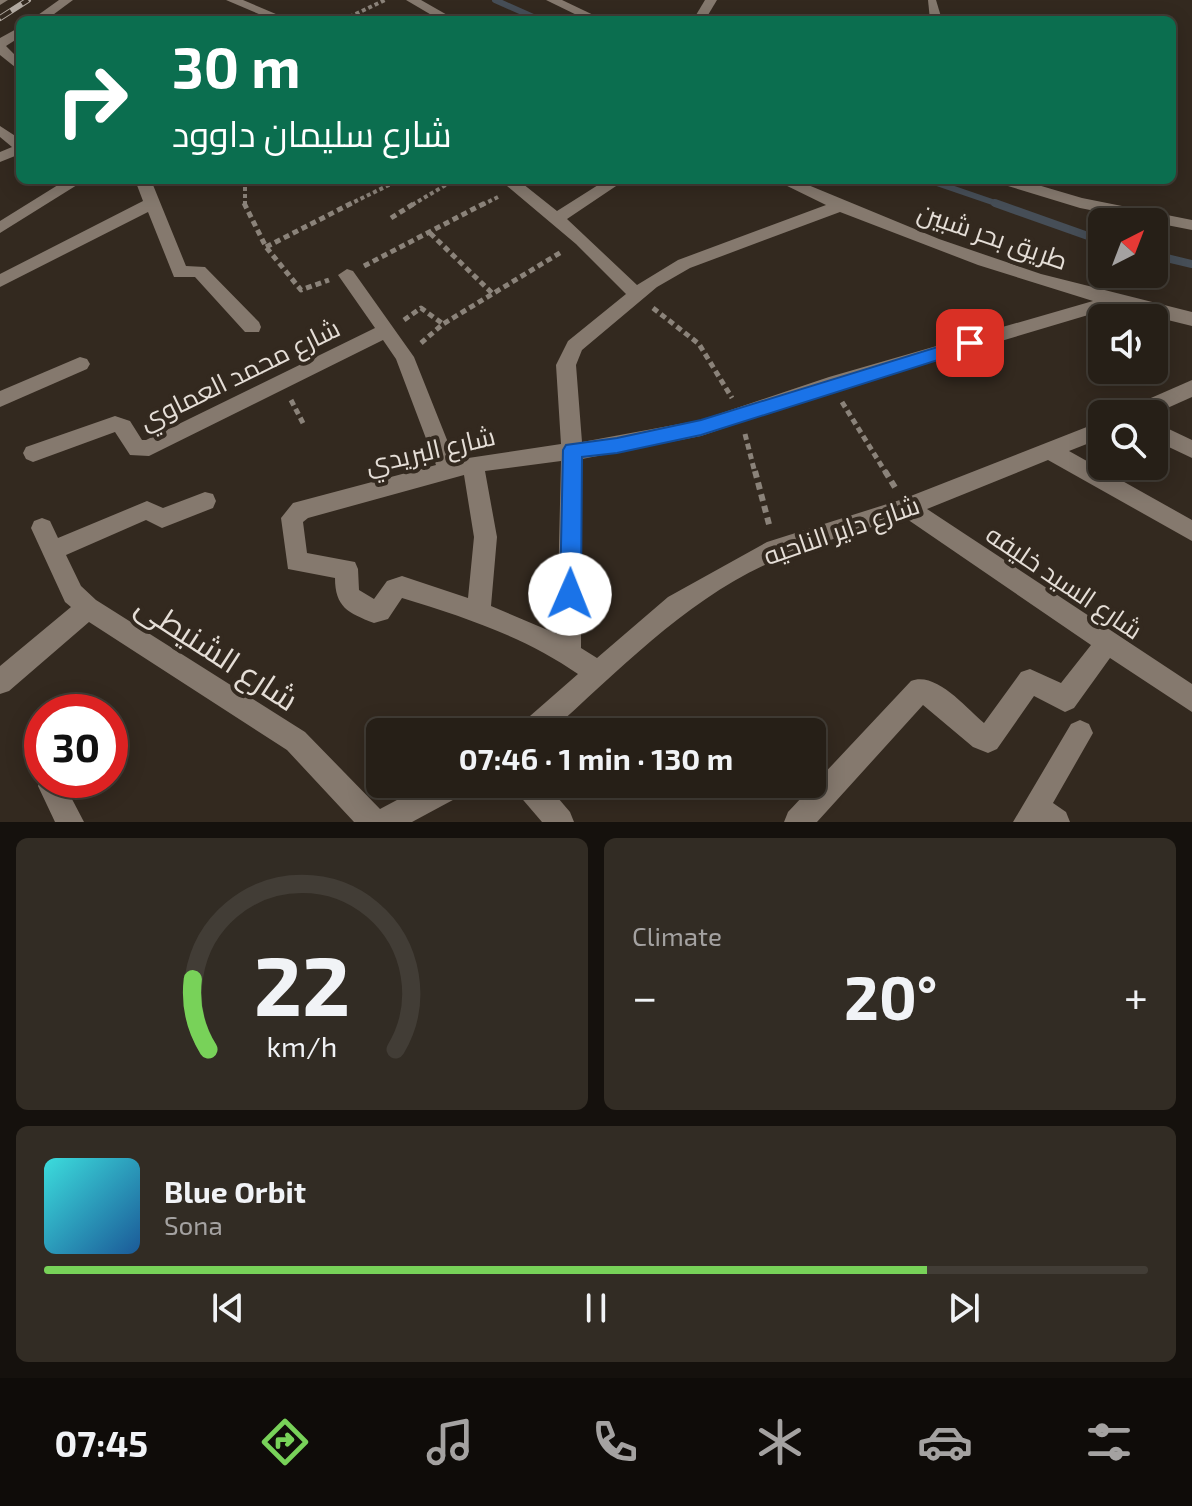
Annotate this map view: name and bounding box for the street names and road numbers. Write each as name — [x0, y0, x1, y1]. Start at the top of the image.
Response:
street label: طريق بحر شبين — [913, 195, 1072, 277]
street label: شارع محمد العماوي — [134, 311, 347, 440]
street label: شارع البريدي — [362, 419, 499, 485]
street label: شارع داير الناحيه — [759, 488, 924, 573]
street label: شارع السيد خليفه — [979, 517, 1149, 647]
street label: شارع الشنيطى — [127, 585, 306, 722]

